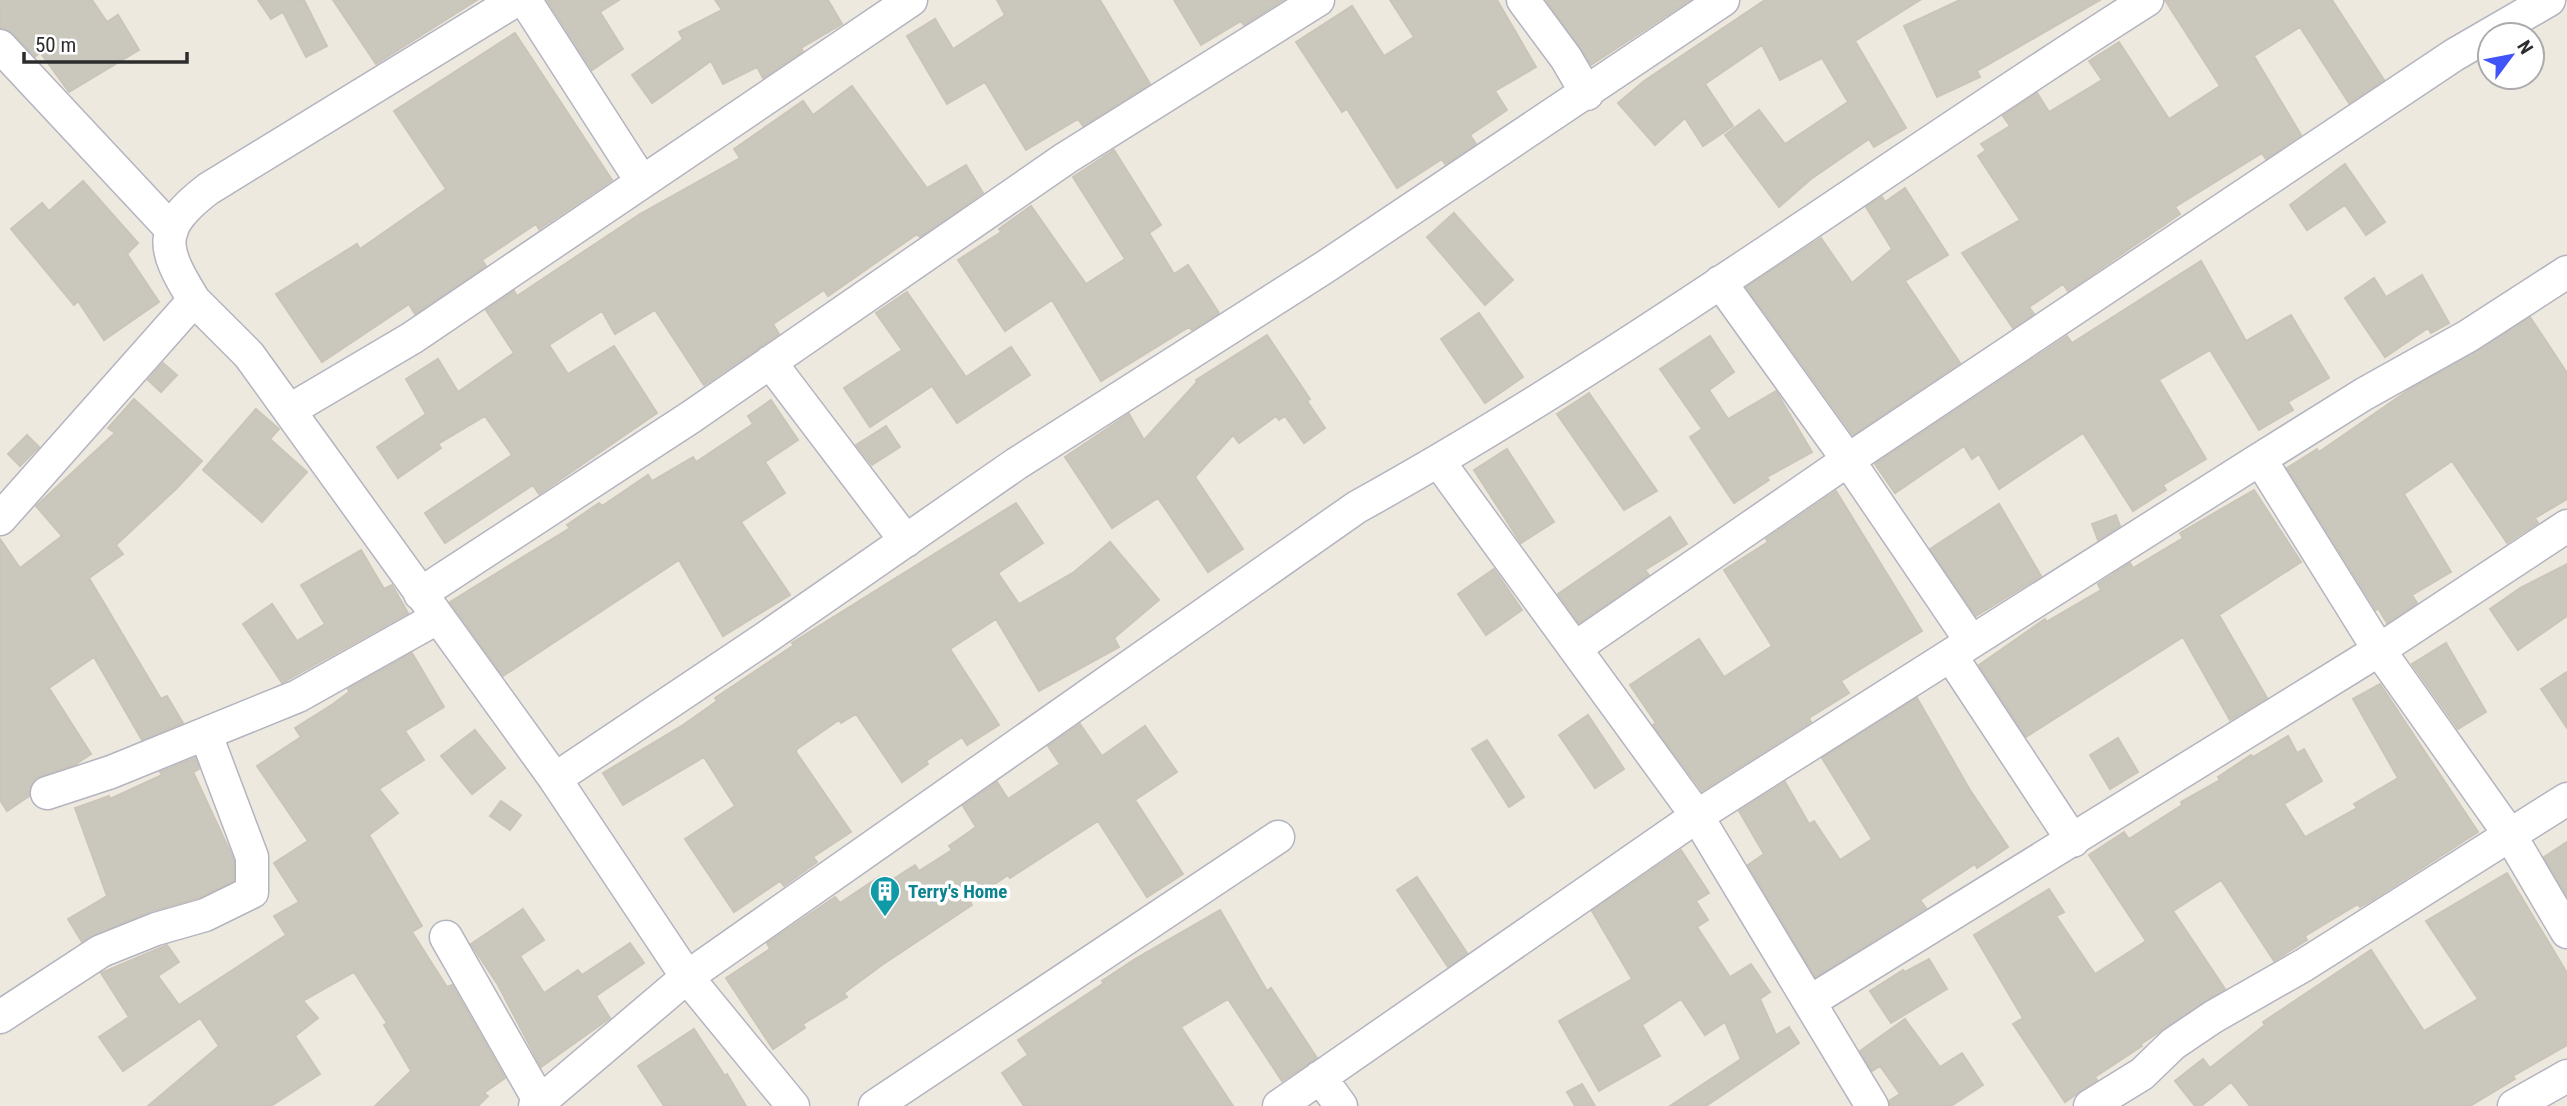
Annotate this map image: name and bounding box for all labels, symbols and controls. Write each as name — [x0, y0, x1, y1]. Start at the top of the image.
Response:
scale bar — [24, 21, 187, 65]
north arrow — [2476, 21, 2546, 91]
text: 50 m — [35, 33, 76, 57]
text: N — [2512, 36, 2538, 58]
building icon: Terry's Home — [868, 874, 902, 918]
place label: Terry's Home — [908, 880, 1007, 903]

